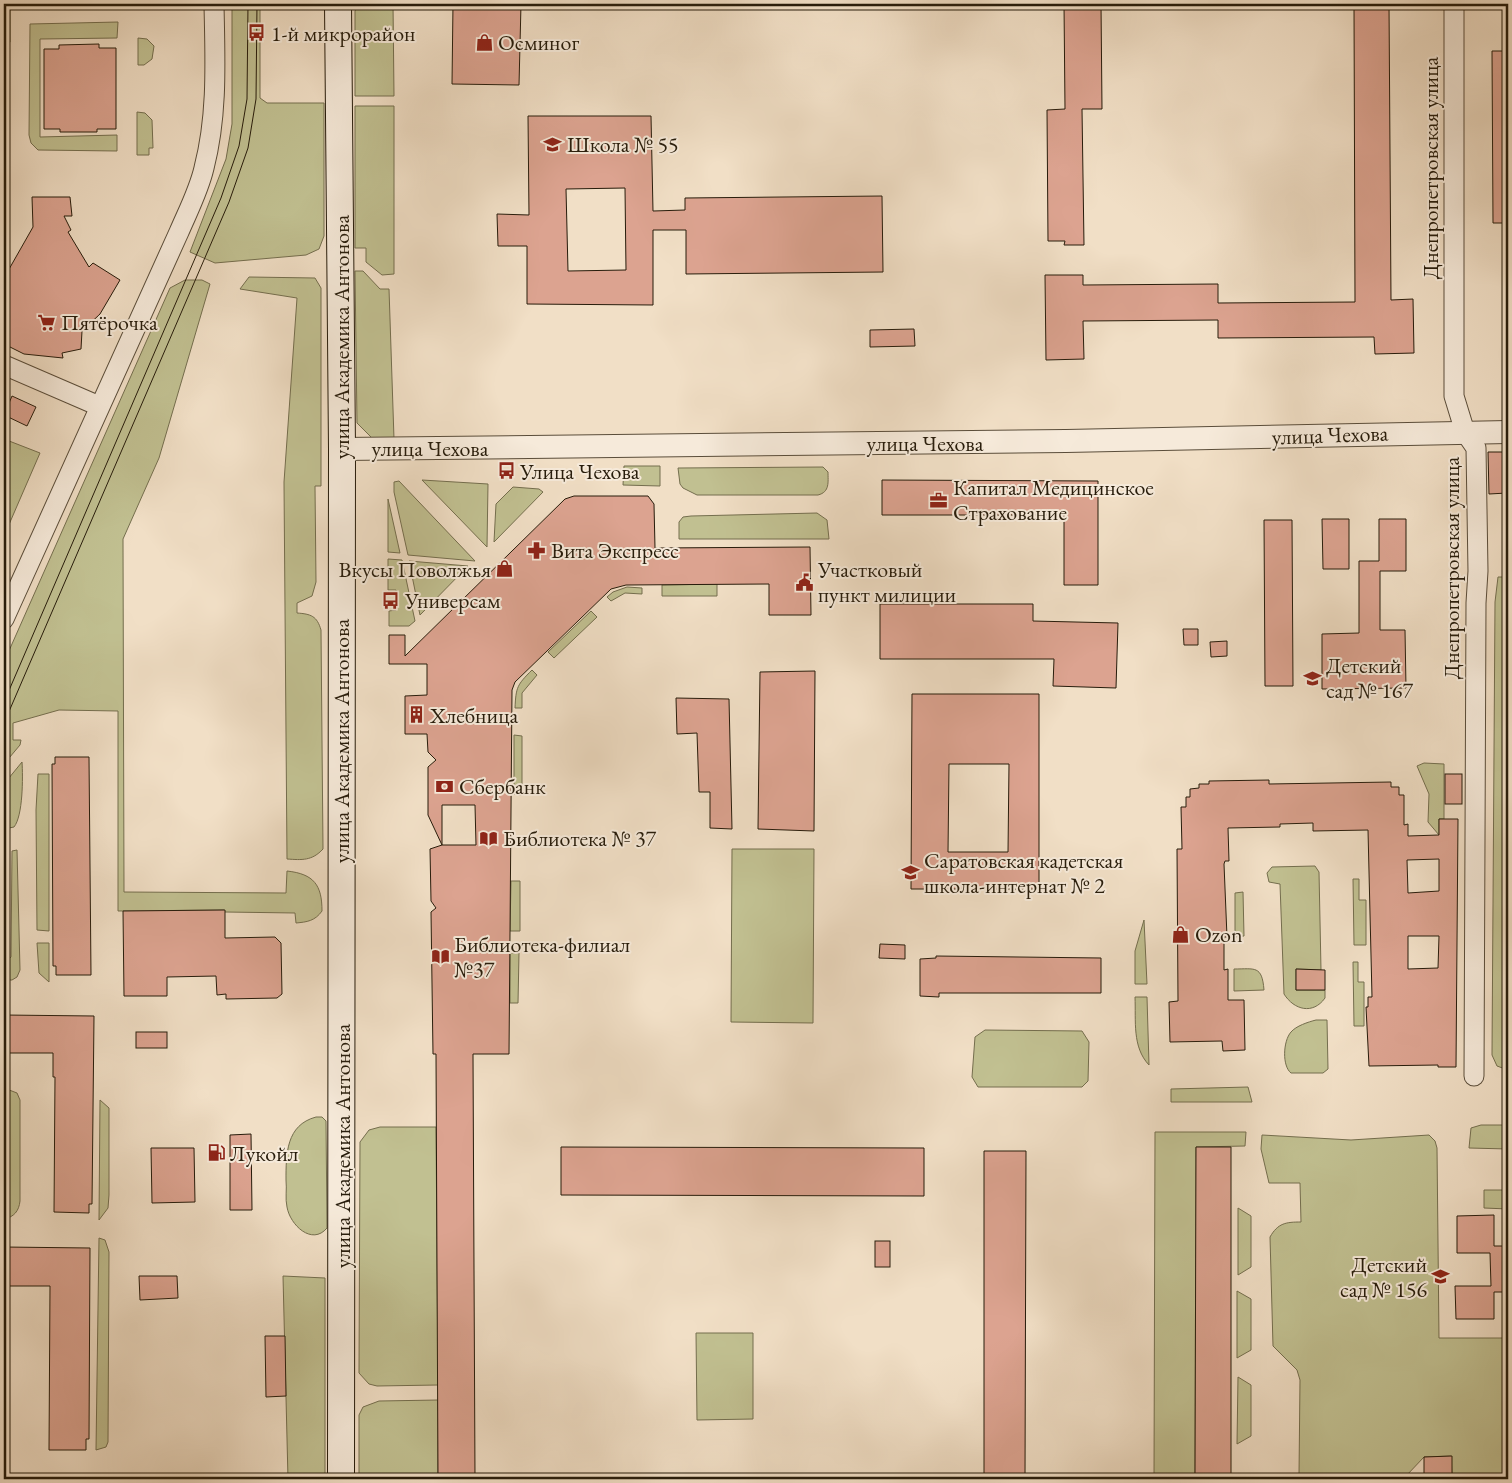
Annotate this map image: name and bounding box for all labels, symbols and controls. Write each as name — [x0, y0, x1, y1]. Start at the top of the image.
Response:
place label: 1-й микрорайон — [271, 19, 416, 48]
bus stop icon: 1-й микрорайон — [247, 23, 267, 43]
place label: Осминог — [498, 28, 579, 57]
shop icon: Осминог — [474, 32, 494, 52]
street label: Днепропетровская улица — [1416, 57, 1445, 279]
place label: Школа № 55 — [567, 130, 679, 159]
school or university icon: Школа № 55 — [543, 134, 563, 154]
street label: улица Академика Антонова — [327, 215, 356, 459]
place label: Пятёрочка — [61, 308, 158, 337]
supermarket icon: Пятёрочка — [37, 312, 57, 332]
street label: улица Чехова — [1271, 418, 1389, 452]
street label: улица Чехова — [867, 429, 984, 458]
street label: улица Чехова — [372, 434, 489, 463]
place label: Улица Чехова — [519, 457, 640, 486]
street label: Днепропетровская улица — [1437, 457, 1466, 679]
bus stop icon: Улица Чехова — [496, 461, 516, 481]
place label: Капитал Медицинское Страхование — [953, 473, 1154, 527]
office icon: Капитал Медицинское Страхование — [929, 490, 949, 510]
place label: Вита Экспресс — [551, 536, 679, 565]
pharmacy icon: Вита Экспресс — [527, 540, 547, 560]
place label: Вкусы Поволжья — [339, 555, 491, 584]
place label: Участковый пункт милиции — [817, 555, 957, 609]
shop icon: Вкусы Поволжья — [495, 559, 515, 579]
public building icon: Участковый пункт милиции — [794, 572, 814, 592]
place label: Универсам — [404, 586, 501, 615]
bus stop icon: Универсам — [381, 590, 401, 610]
street label: улица Академика Антонова — [327, 619, 356, 863]
place label: Детский сад № 167 — [1326, 651, 1413, 705]
school or university icon: Детский сад № 167 — [1302, 668, 1322, 688]
place label: Хлебница — [429, 701, 519, 730]
building icon: Хлебница — [406, 705, 426, 725]
place label: Сбербанк — [459, 772, 546, 801]
bank icon: Сбербанк — [435, 776, 455, 796]
place label: Библиотека № 37 — [503, 824, 656, 853]
library icon: Библиотека № 37 — [479, 828, 499, 848]
place label: Саратовская кадетская школа-интернат № 2 — [924, 846, 1123, 900]
school or university icon: Саратовская кадетская школа-интернат № 2 — [900, 863, 920, 883]
place label: Ozon — [1195, 920, 1243, 949]
shop icon: Ozon — [1171, 924, 1191, 944]
place label: Библиотека-филиал №37 — [454, 930, 631, 984]
library icon: Библиотека-филиал №37 — [430, 947, 450, 967]
street label: улица Академика Антонова — [328, 1024, 357, 1268]
place label: Лукойл — [230, 1139, 299, 1168]
fuel station icon: Лукойл — [206, 1143, 226, 1163]
place label: Детский сад № 156 — [1340, 1250, 1427, 1304]
school or university icon: Детский сад № 156 — [1431, 1267, 1451, 1287]

